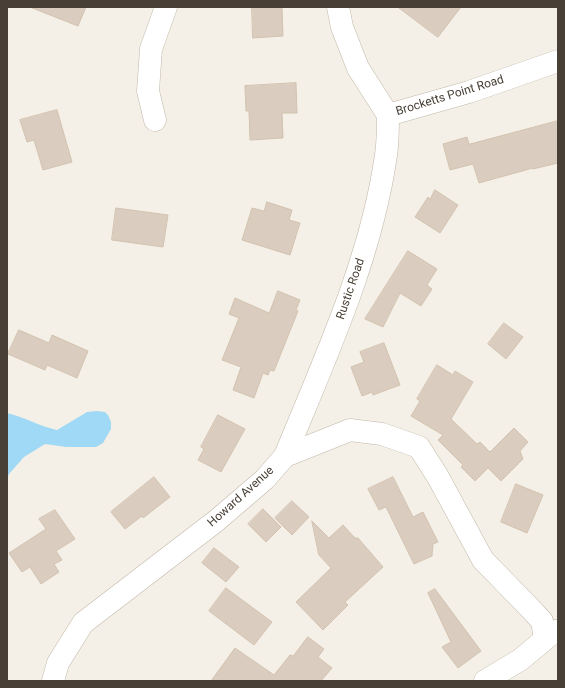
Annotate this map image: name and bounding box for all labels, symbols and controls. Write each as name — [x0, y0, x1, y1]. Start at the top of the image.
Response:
street label: Brocketts Point Road — [394, 73, 506, 119]
street label: Rustic Road — [334, 256, 368, 322]
street label: Howard Avenue — [205, 464, 277, 530]

